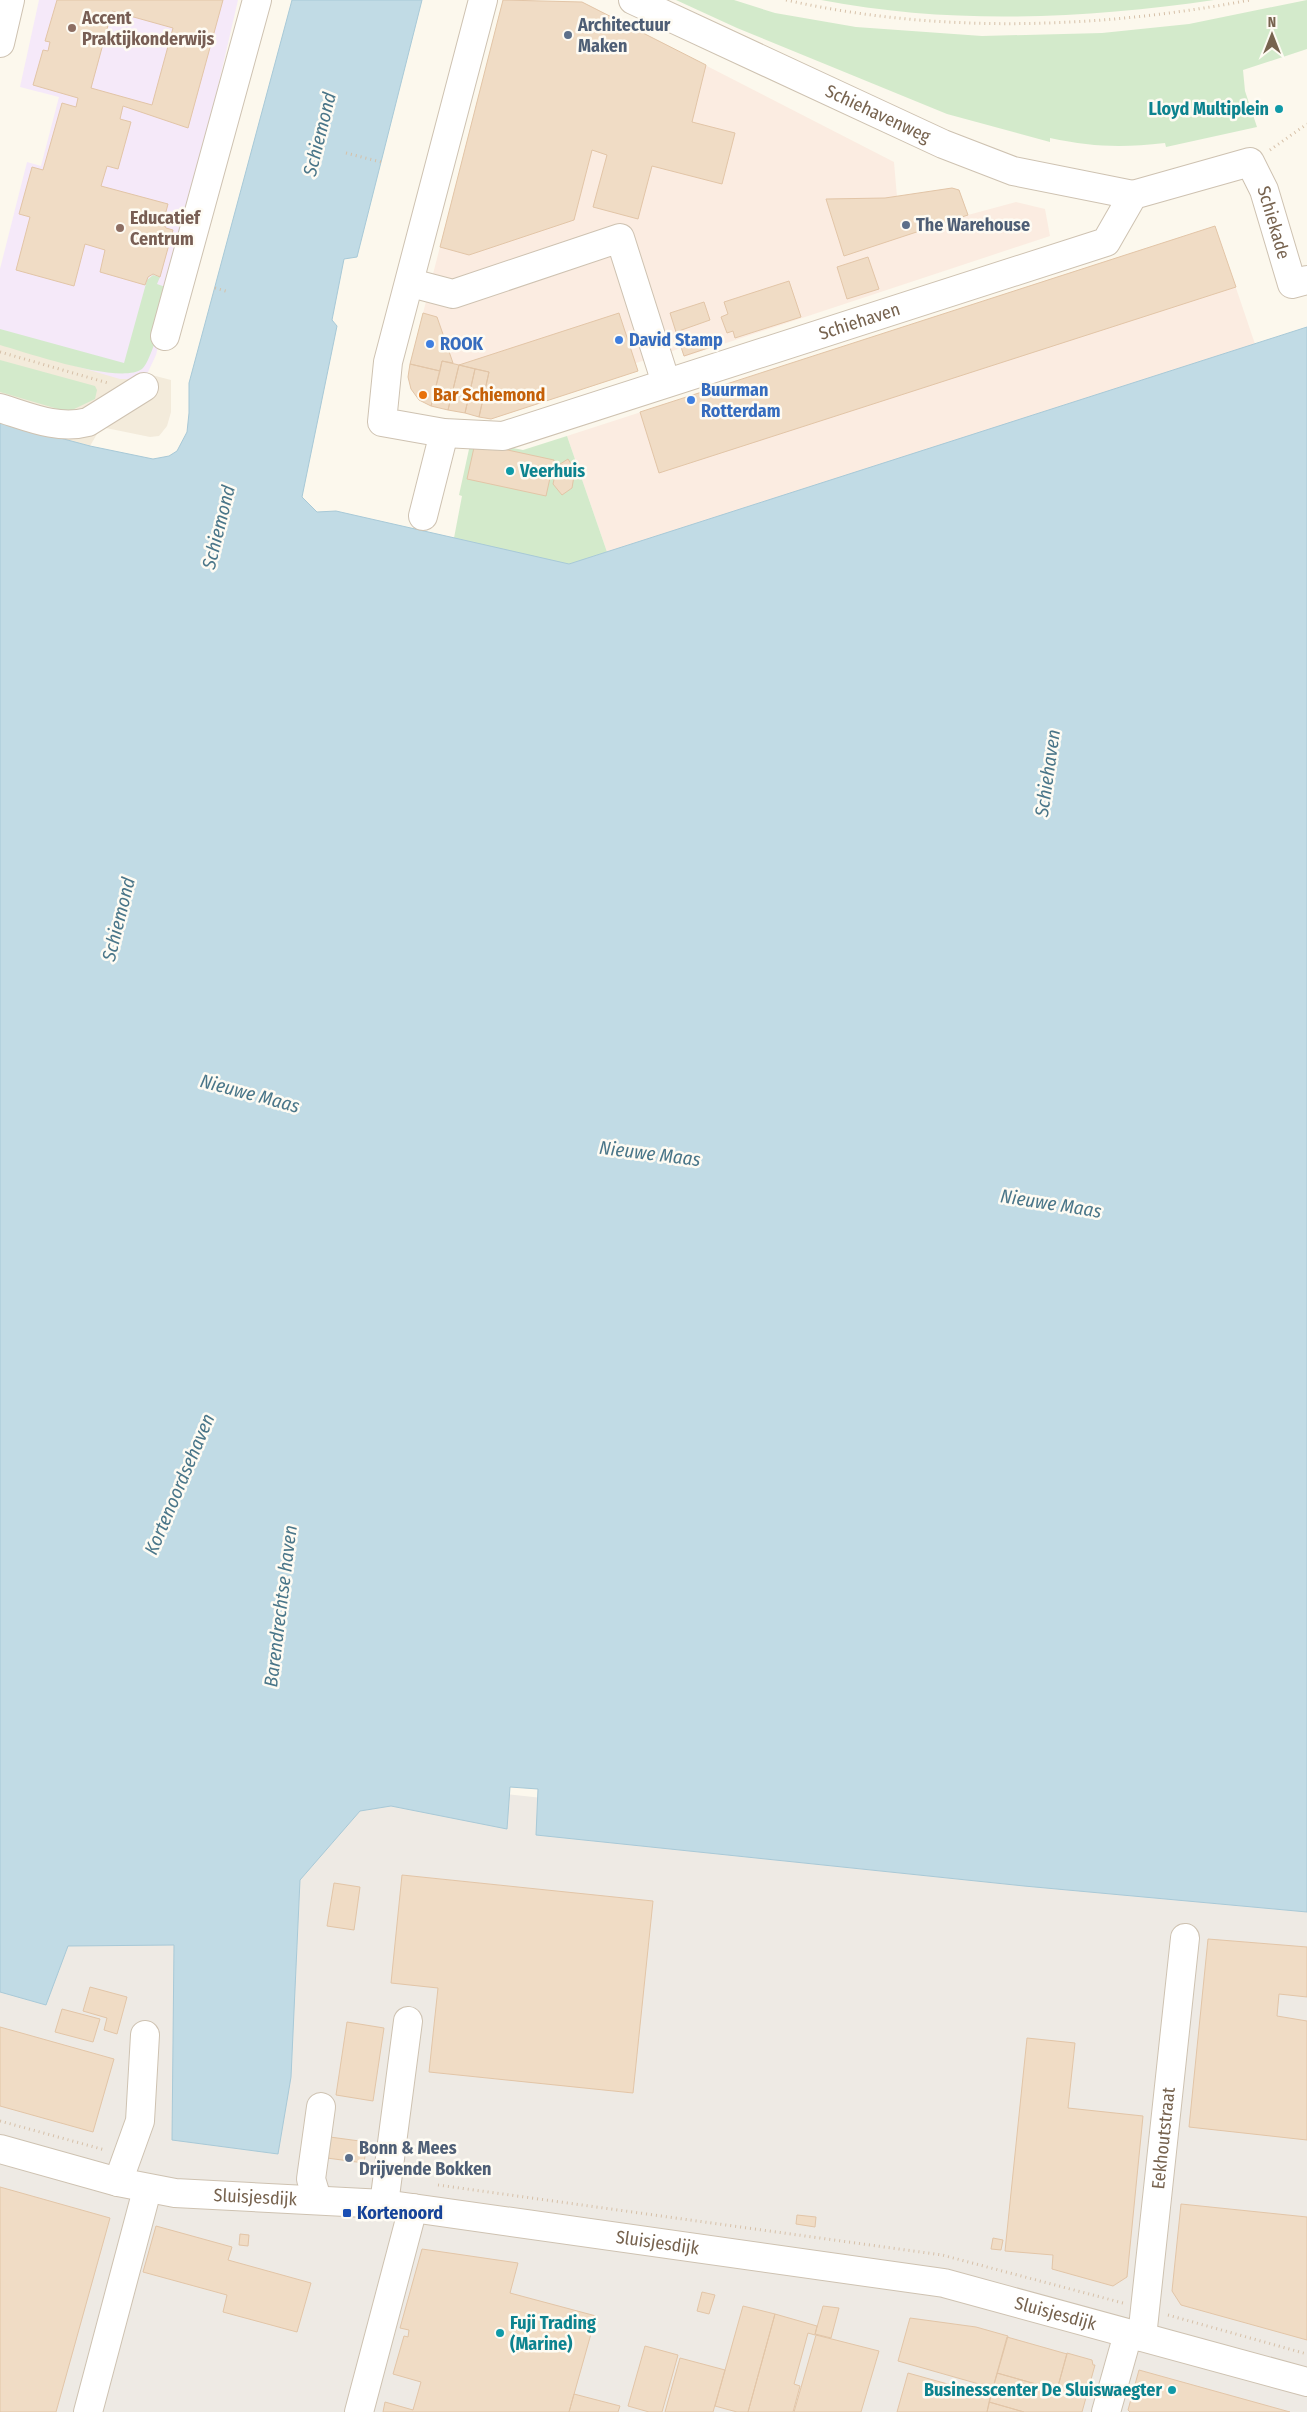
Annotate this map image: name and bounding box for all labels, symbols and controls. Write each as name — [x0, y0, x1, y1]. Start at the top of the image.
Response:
place label: Accent Praktijkonderwijs — [81, 7, 214, 50]
north arrow — [1247, 10, 1297, 60]
place label: Architectuur Maken — [577, 14, 671, 57]
text: N — [1268, 14, 1276, 31]
marker: Accent Praktijkonderwijs — [66, 22, 78, 34]
marker: Architectuur Maken — [562, 29, 574, 41]
street label: Schiehavenweg — [822, 80, 934, 148]
water label: Schiemond — [298, 90, 341, 179]
place label: Lloyd Multiplein — [1149, 98, 1269, 120]
marker: Lloyd Multiplein — [1273, 103, 1285, 115]
street label: Schiekade — [1252, 183, 1295, 262]
place label: Educatief Centrum — [130, 207, 202, 250]
place label: The Warehouse — [916, 214, 1030, 236]
marker: The Warehouse — [900, 219, 912, 231]
marker: Educatief Centrum — [114, 222, 126, 234]
street label: Schiehaven — [816, 298, 903, 345]
place label: David Stamp — [629, 329, 723, 351]
place label: ROOK — [440, 333, 484, 355]
marker: David Stamp — [613, 334, 625, 346]
marker: ROOK — [424, 338, 436, 350]
place label: Buurman Rotterdam — [701, 379, 781, 422]
place label: Bar Schiemond — [433, 384, 545, 406]
marker: Bar Schiemond — [417, 389, 429, 401]
marker: Buurman Rotterdam — [685, 394, 697, 406]
place label: Veerhuis — [519, 460, 585, 482]
marker: Veerhuis — [504, 465, 516, 477]
water label: Schiemond — [197, 483, 240, 572]
water label: Schiehaven — [1030, 728, 1065, 819]
water label: Schiemond — [97, 875, 140, 964]
water label: Nieuwe Maas — [198, 1069, 302, 1118]
water label: Nieuwe Maas — [598, 1136, 702, 1171]
water label: Nieuwe Maas — [999, 1184, 1103, 1223]
water label: Kortenoordsehaven — [139, 1410, 220, 1558]
water label: Barendrechtse haven — [259, 1524, 302, 1688]
street label: Eekhoutstraat — [1147, 2086, 1180, 2190]
place label: Bonn & Mees Drijvende Bokken — [359, 2137, 492, 2180]
marker: Bonn & Mees Drijvende Bokken — [343, 2152, 355, 2164]
street label: Sluisjesdijk — [213, 2184, 298, 2210]
place label: Kortenoord — [357, 2202, 443, 2224]
marker: Kortenoord — [341, 2207, 353, 2219]
street label: Sluisjesdijk — [614, 2226, 701, 2259]
street label: Sluisjesdijk — [1012, 2292, 1099, 2335]
place label: Fuji Trading (Marine) — [510, 2312, 596, 2355]
marker: Fuji Trading (Marine) — [494, 2327, 506, 2339]
place label: Businesscenter De Sluiswaegter — [924, 2379, 1162, 2401]
marker: Businesscenter De Sluiswaegter — [1166, 2384, 1178, 2396]

